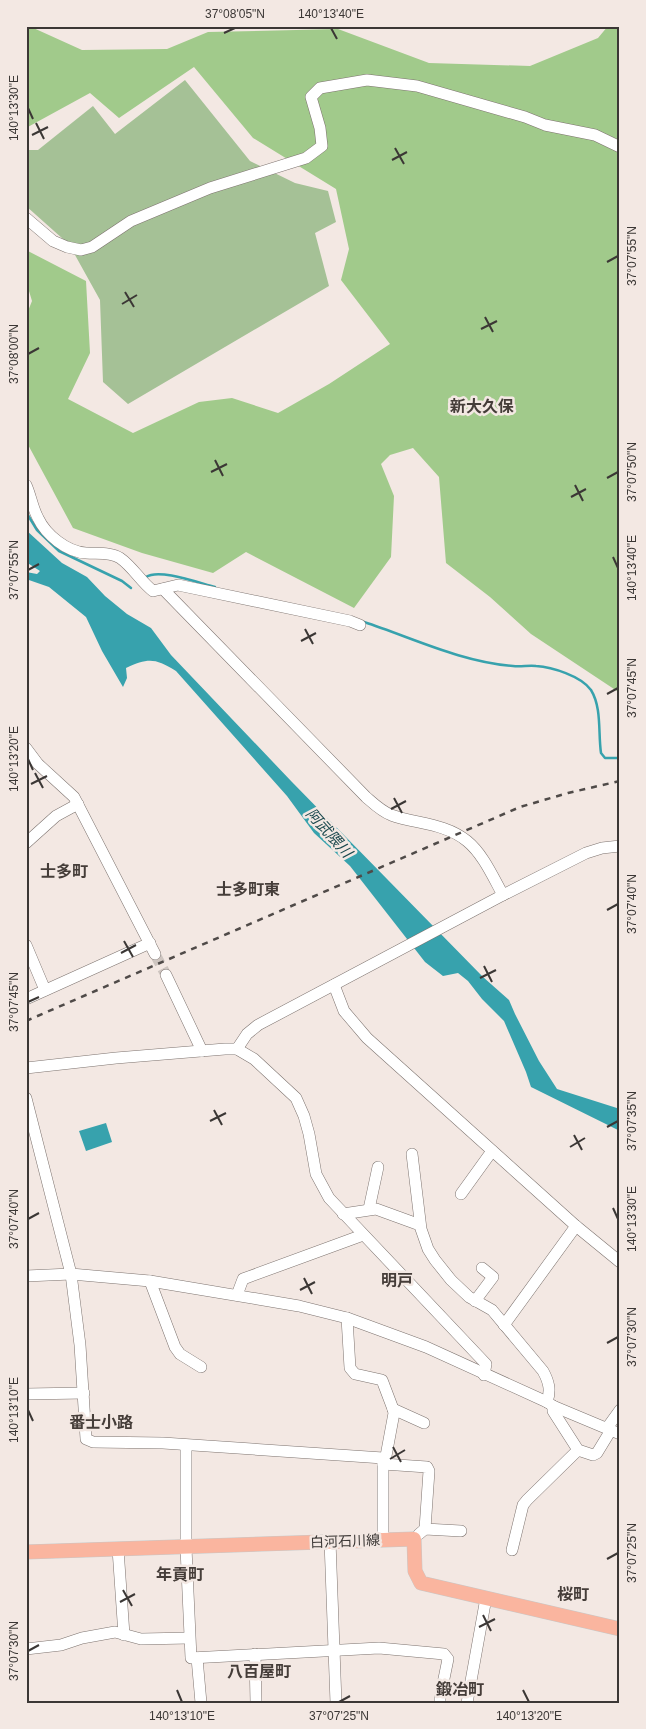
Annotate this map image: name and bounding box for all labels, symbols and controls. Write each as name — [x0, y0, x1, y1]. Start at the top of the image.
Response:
text: 37°08'05"N — [205, 7, 265, 21]
text: 140°13'40"E — [298, 7, 364, 21]
text: 140°13'30"E — [7, 75, 21, 141]
text: 37°07'55"N — [625, 226, 639, 286]
text: 37°08'00"N — [7, 324, 21, 384]
district label: 新大久保 — [450, 398, 514, 415]
text: 37°07'50"N — [625, 442, 639, 502]
text: 140°13'40"E — [625, 535, 639, 601]
text: 37°07'55"N — [7, 540, 21, 600]
text: 37°07'45"N — [625, 658, 639, 718]
text: 140°13'20"E — [7, 726, 21, 792]
water label: 阿武隈川 — [303, 805, 357, 862]
district label: 士多町 — [40, 863, 88, 880]
text: 37°07'40"N — [625, 874, 639, 934]
district label: 士多町東 — [216, 881, 280, 898]
text: 37°07'45"N — [7, 972, 21, 1032]
text: 37°07'35"N — [625, 1091, 639, 1151]
text: 140°13'30"E — [625, 1186, 639, 1252]
text: 37°07'40"N — [7, 1189, 21, 1249]
district label: 明戸 — [381, 1272, 413, 1289]
text: 37°07'30"N — [625, 1307, 639, 1367]
text: 140°13'10"E — [7, 1377, 21, 1443]
district label: 番士小路 — [69, 1414, 133, 1431]
text: 37°07'25"N — [625, 1523, 639, 1583]
street label: 白河石川線 — [310, 1532, 380, 1550]
district label: 年貢町 — [156, 1566, 204, 1583]
district label: 桜町 — [557, 1586, 589, 1603]
text: 37°07'30"N — [7, 1621, 21, 1681]
district label: 八百屋町 — [227, 1663, 291, 1680]
district label: 鍛冶町 — [435, 1680, 484, 1698]
text: 140°13'10"E — [149, 1709, 215, 1723]
text: 37°07'25"N — [309, 1709, 369, 1723]
text: 140°13'20"E — [496, 1709, 562, 1723]

